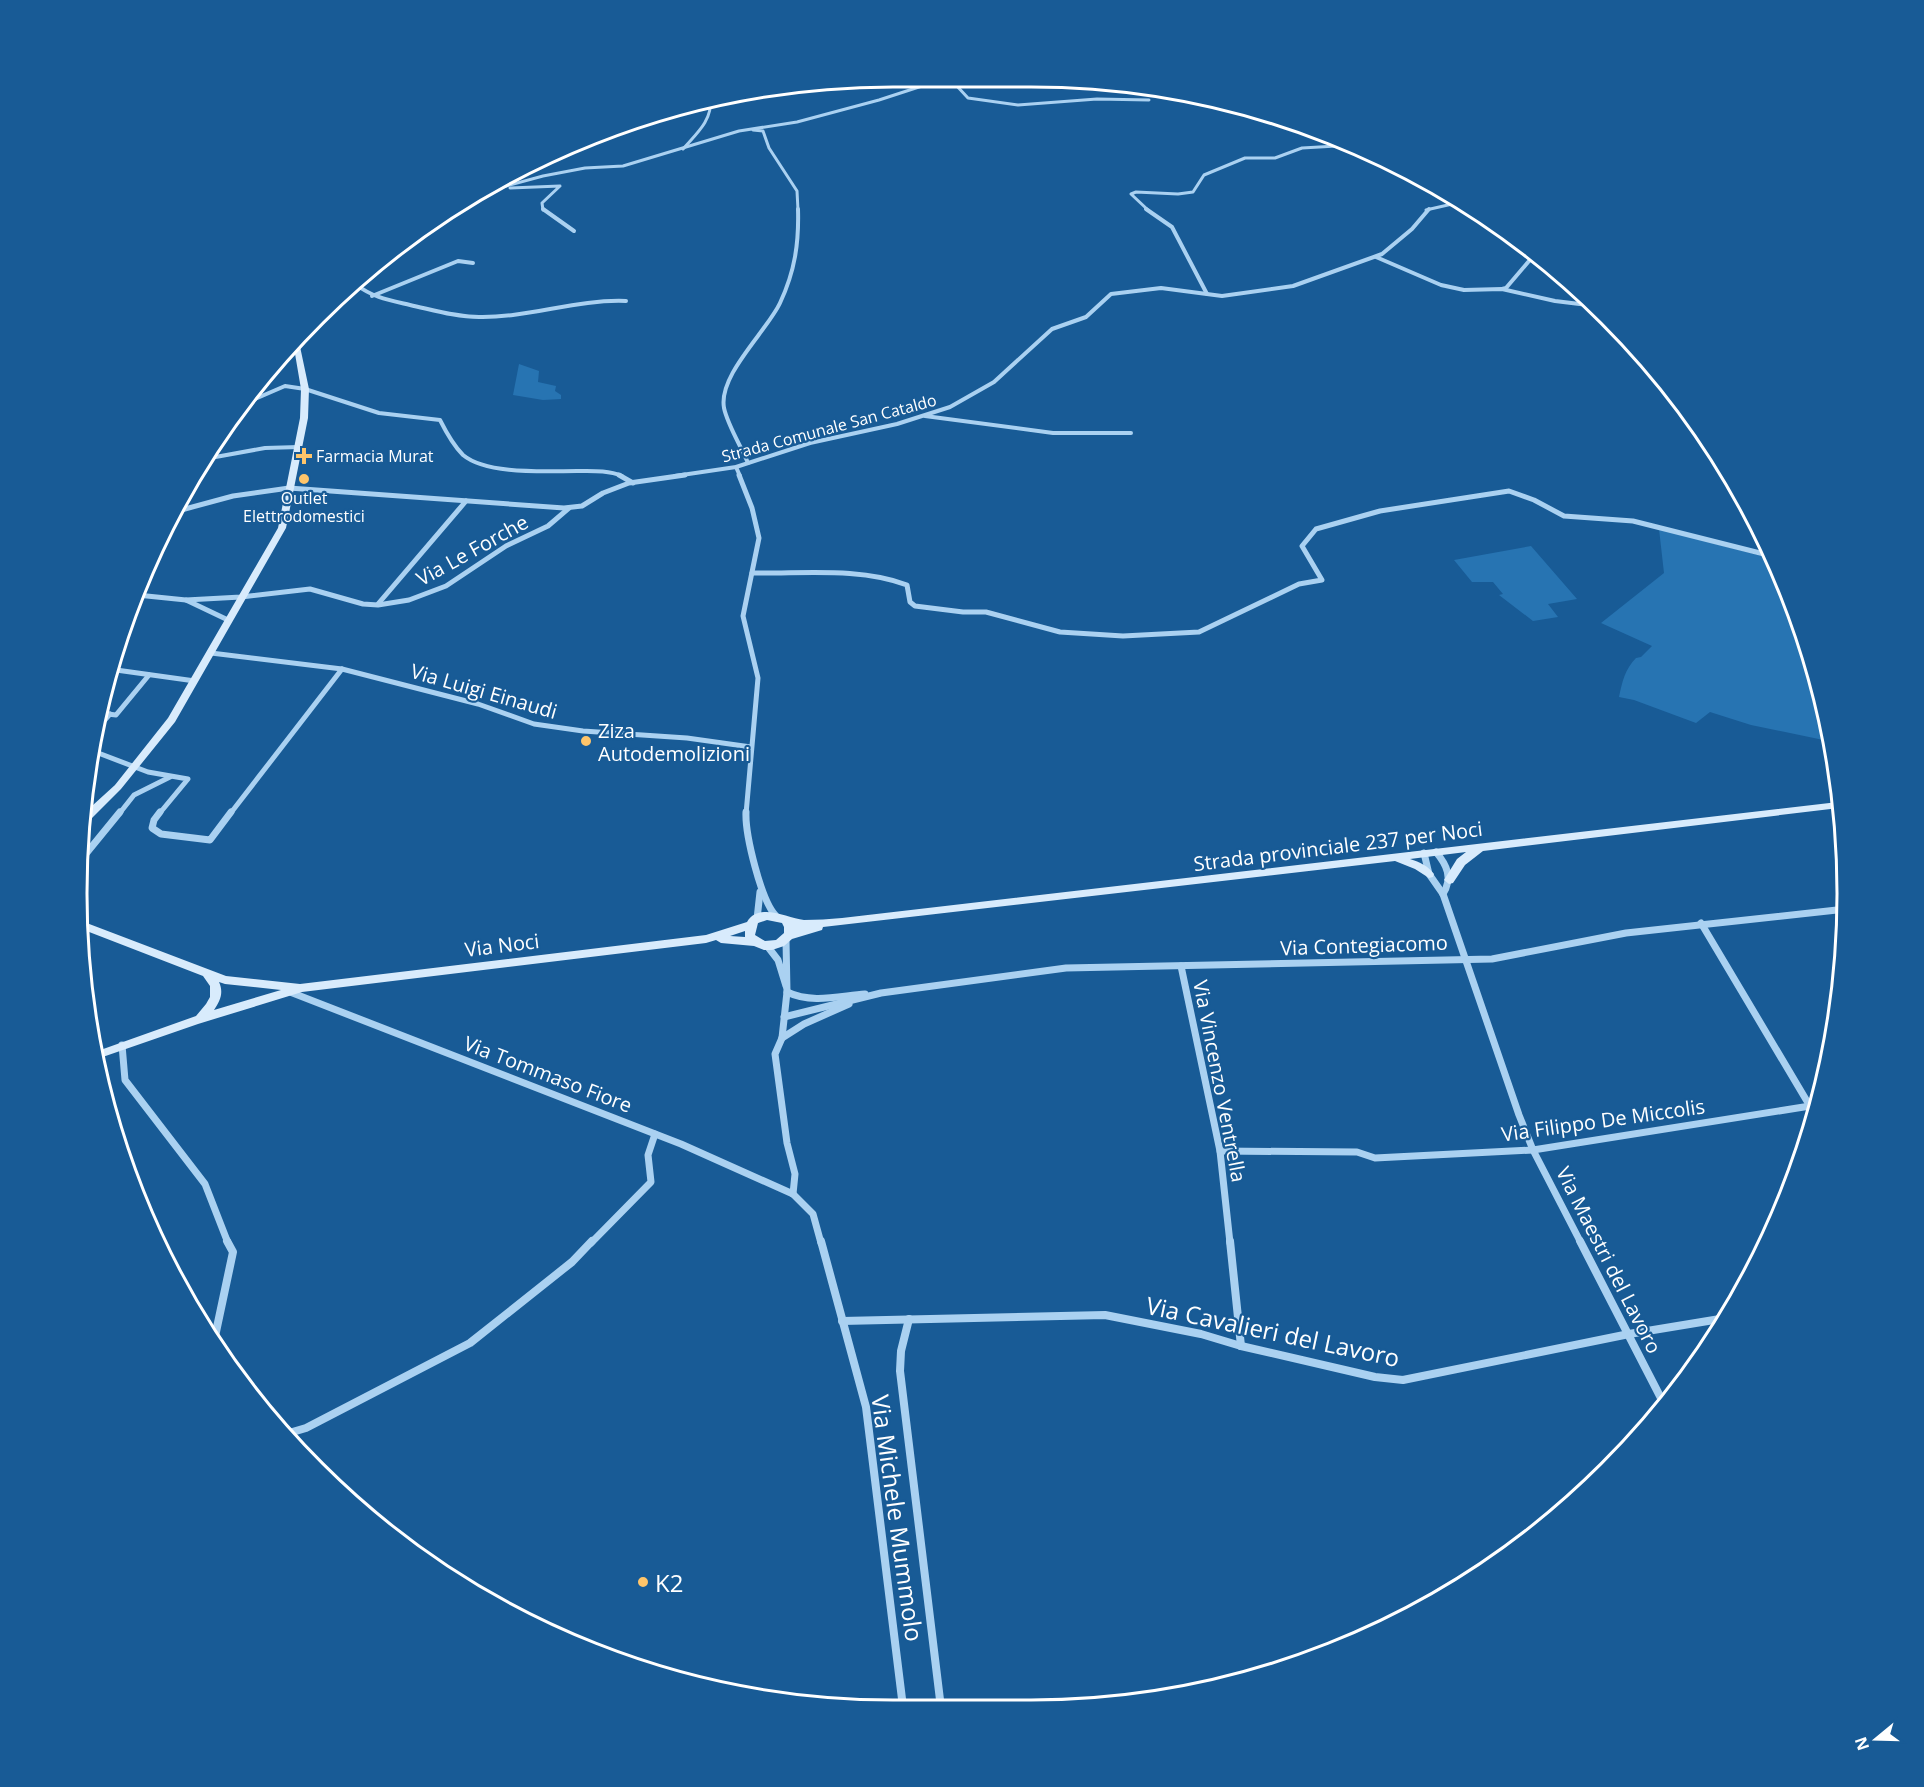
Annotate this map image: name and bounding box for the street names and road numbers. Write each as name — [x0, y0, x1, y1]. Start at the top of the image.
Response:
street label: Strada Comunale San Cataldo — [719, 389, 939, 467]
street label: Via Le Forche — [411, 508, 533, 592]
street label: Via Luigi Einaudi — [408, 657, 560, 725]
street label: Strada provinciale 237 per Noci — [1192, 815, 1484, 877]
street label: Via Noci — [463, 927, 541, 963]
street label: Via Contegiacomo — [1280, 929, 1448, 961]
street label: Via Vincenzo Ventrella — [1187, 978, 1253, 1184]
street label: Via Tommaso Fiore — [460, 1029, 636, 1119]
street label: Via Filippo De Miccolis — [1499, 1092, 1707, 1148]
street label: Via Maestri del Lavoro — [1550, 1162, 1668, 1358]
street label: Via Cavalieri del Lavoro — [1143, 1288, 1403, 1374]
street label: Via Michele Mummolo — [864, 1393, 932, 1643]

